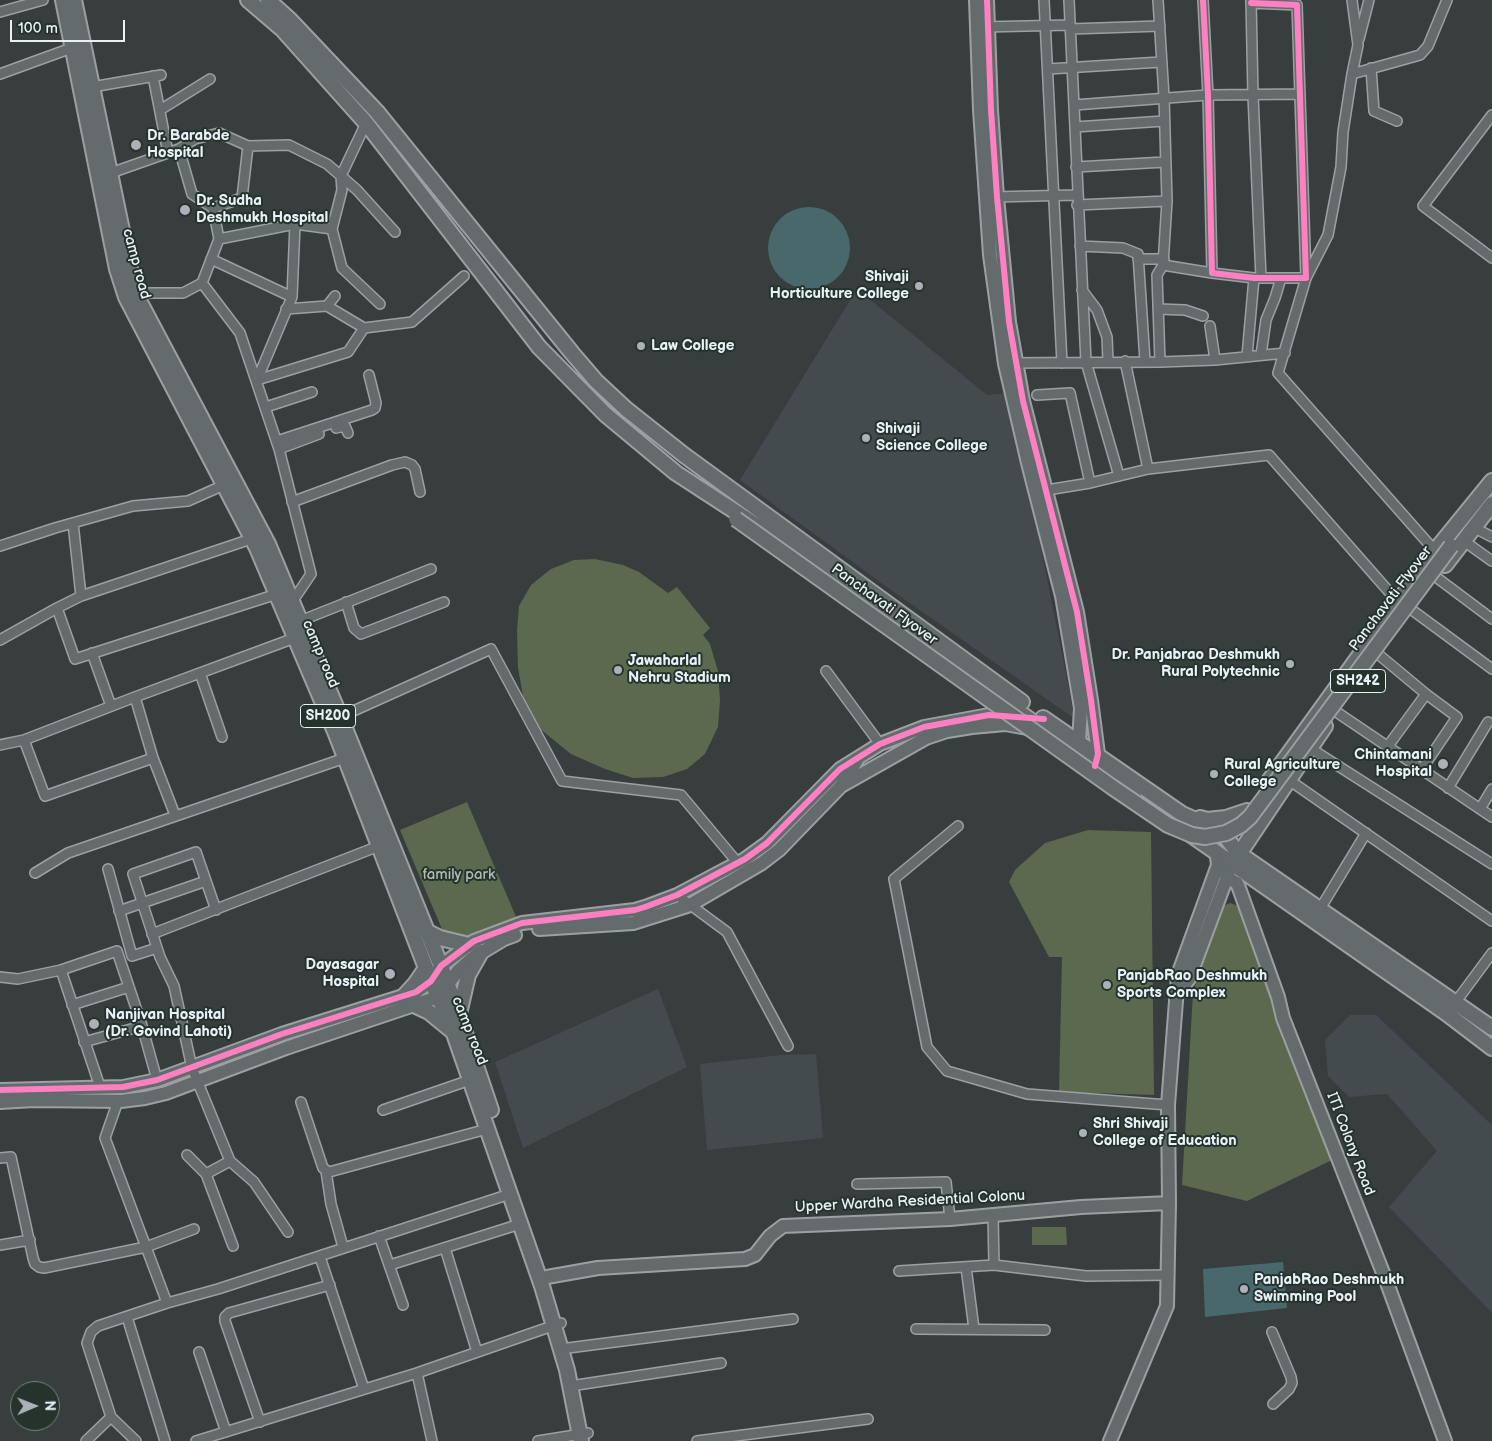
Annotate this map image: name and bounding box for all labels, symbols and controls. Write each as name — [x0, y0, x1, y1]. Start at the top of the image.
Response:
scale bar — [12, 10, 128, 42]
text: 100 m — [18, 19, 58, 38]
place label: Dr. Barabde Hospital — [147, 127, 229, 162]
marker: Dr. Barabde Hospital — [129, 138, 143, 152]
place label: Dr. Sudha Deshmukh Hospital — [196, 192, 328, 227]
marker: Dr. Sudha Deshmukh Hospital — [178, 203, 192, 217]
street label: camp road — [118, 227, 154, 301]
place label: Shivaji Horticulture College — [770, 268, 909, 303]
marker: Shivaji Horticulture College — [913, 280, 925, 292]
place label: Law College — [651, 337, 734, 355]
marker: Law College — [635, 340, 647, 352]
place label: Shivaji Science College — [876, 420, 987, 455]
marker: Shivaji Science College — [860, 432, 872, 444]
street label: Panchavati Flyover — [1346, 543, 1436, 655]
street label: Panchavati Flyover — [827, 560, 941, 650]
street label: camp road — [298, 617, 342, 691]
place label: Dr. Panjabrao Deshmukh Rural Polytechnic — [1112, 646, 1280, 681]
place label: Jawaharlal Nehru Stadium — [628, 652, 731, 687]
marker: Dr. Panjabrao Deshmukh Rural Polytechnic — [1284, 658, 1296, 670]
marker: Jawaharlal Nehru Stadium — [612, 664, 624, 676]
road number: SH242 — [1330, 669, 1386, 692]
road number: SH200 — [300, 704, 356, 728]
place label: Chintamani Hospital — [1354, 746, 1432, 781]
place label: Rural Agriculture College — [1224, 756, 1340, 791]
marker: Chintamani Hospital — [1436, 757, 1450, 771]
marker: Rural Agriculture College — [1208, 768, 1220, 780]
park label: family park — [423, 866, 495, 884]
place label: Dayasagar Hospital — [306, 956, 379, 991]
marker: Dayasagar Hospital — [383, 967, 397, 981]
place label: PanjabRao Deshmukh Sports Complex — [1117, 967, 1267, 1002]
marker: PanjabRao Deshmukh Sports Complex — [1101, 979, 1113, 991]
street label: camp road — [447, 994, 491, 1068]
place label: Nanjivan Hospital (Dr. Govind Lahoti) — [105, 1006, 232, 1041]
marker: Nanjivan Hospital (Dr. Govind Lahoti) — [87, 1017, 101, 1031]
street label: ITI Colony Road — [1322, 1090, 1378, 1198]
place label: Shri Shivaji College of Education — [1093, 1115, 1237, 1150]
marker: Shri Shivaji College of Education — [1077, 1127, 1089, 1139]
street label: Upper Wardha Residential Colonu — [794, 1187, 1026, 1217]
place label: PanjabRao Deshmukh Swimming Pool — [1254, 1271, 1404, 1306]
marker: PanjabRao Deshmukh Swimming Pool — [1238, 1283, 1250, 1295]
north arrow — [10, 1381, 60, 1431]
text: N — [41, 1400, 58, 1411]

